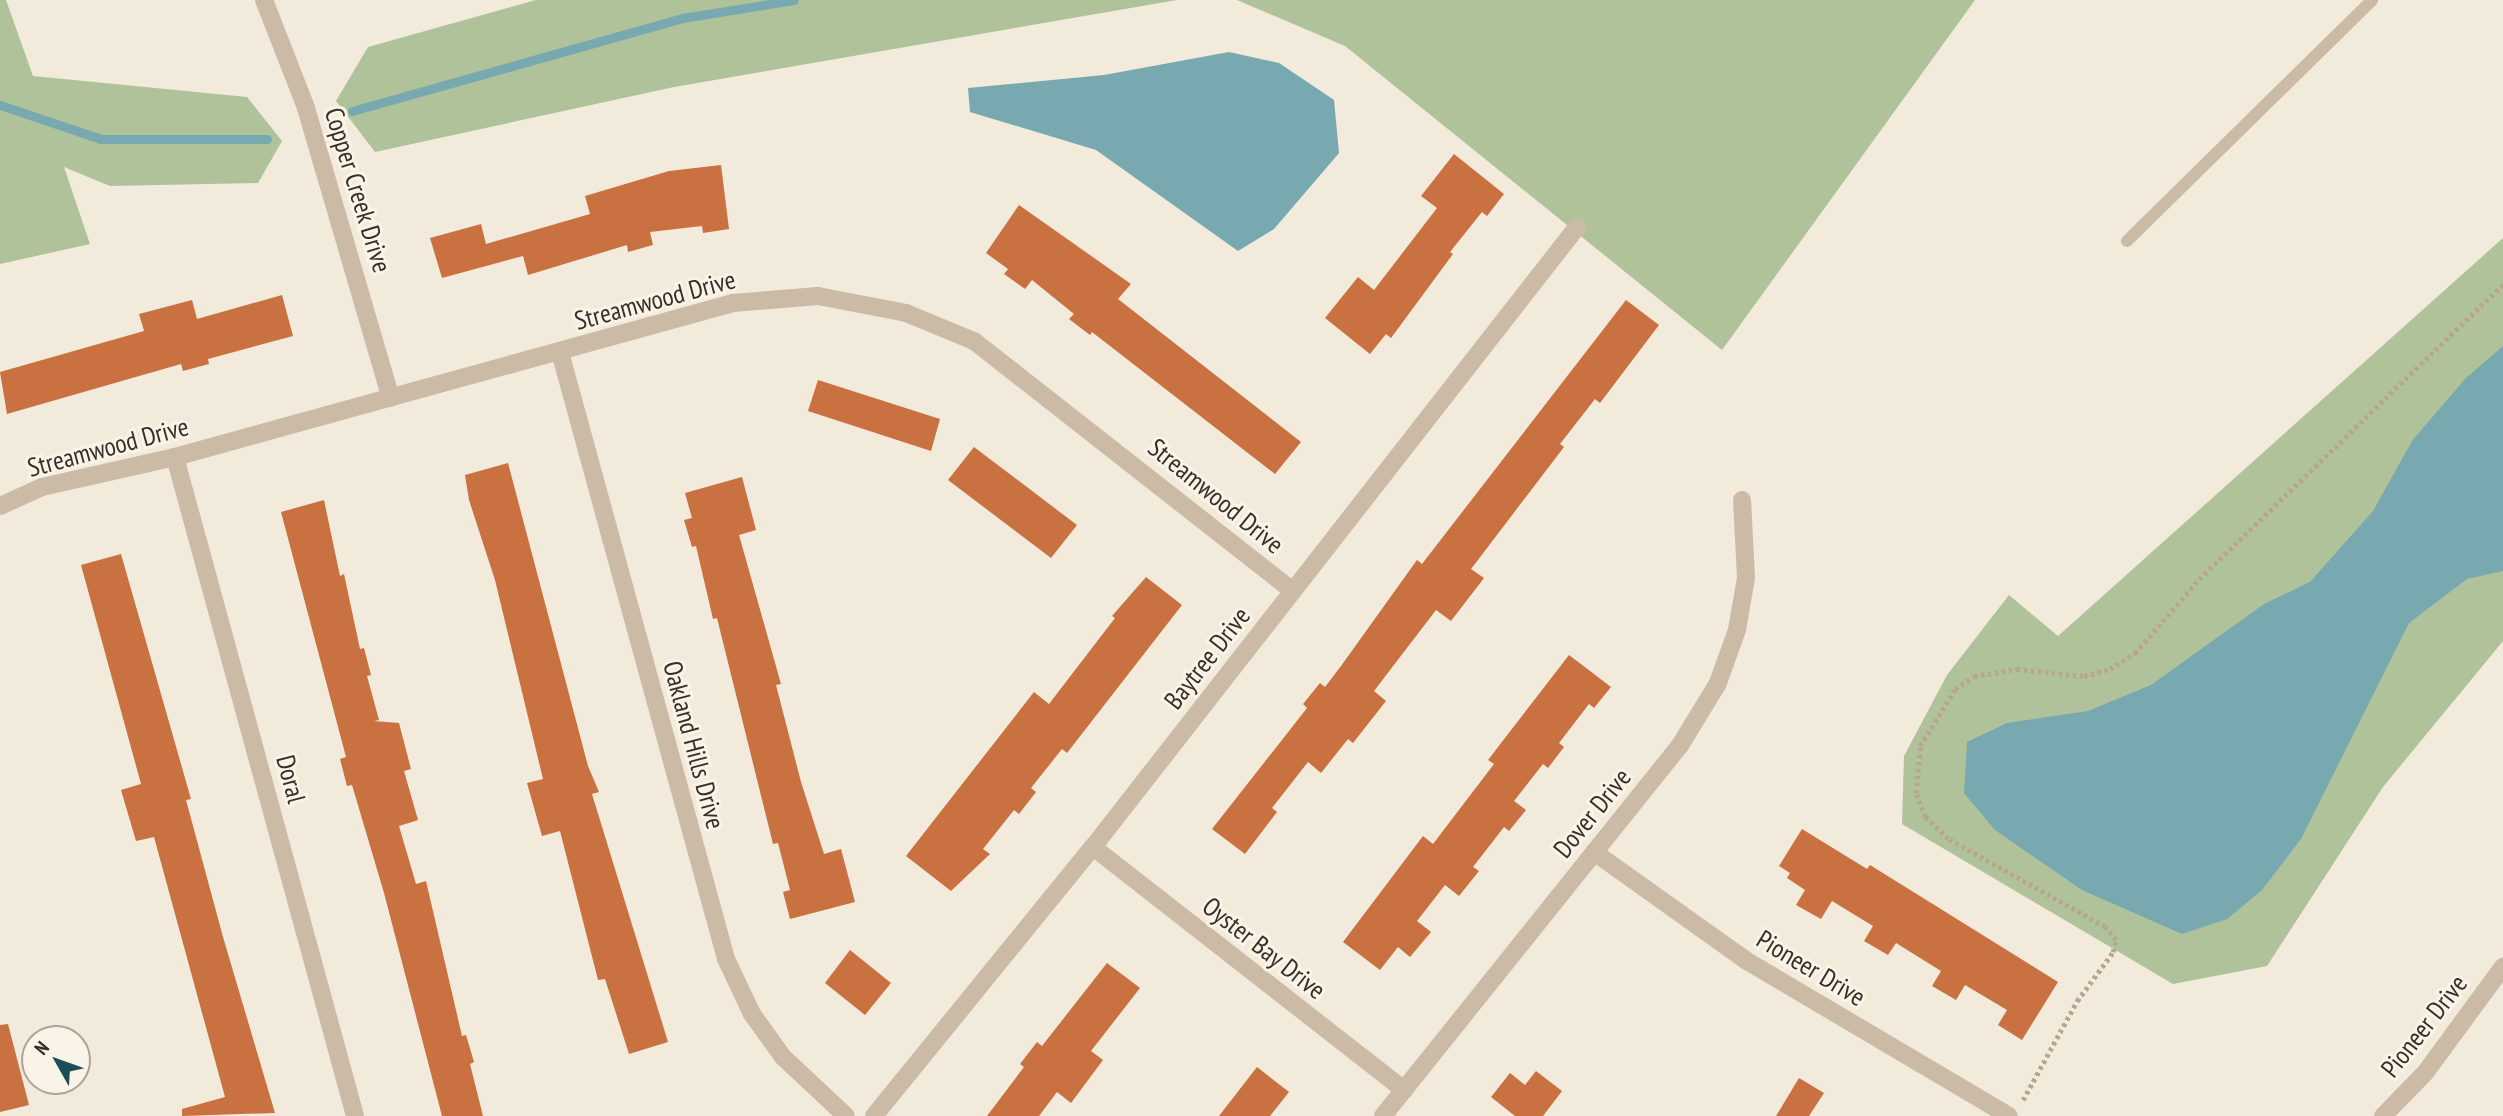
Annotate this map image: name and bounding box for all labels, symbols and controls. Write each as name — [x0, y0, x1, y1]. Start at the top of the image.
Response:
street label: Copper Creek Drive — [318, 104, 398, 276]
street label: Streamwood Drive — [571, 264, 739, 336]
street label: Streamwood Drive — [24, 411, 192, 483]
street label: Streamwood Drive — [1142, 432, 1290, 560]
street label: Baytree Drive — [1158, 601, 1256, 715]
street label: Oakland Hills Drive — [657, 658, 731, 832]
street label: Doral — [270, 752, 312, 806]
street label: Dover Drive — [1547, 762, 1637, 864]
street label: Oyster Bay Drive — [1196, 890, 1332, 1006]
street label: Pioneer Drive — [1751, 923, 1871, 1013]
street label: Pioneer Drive — [2374, 969, 2474, 1083]
north arrow — [21, 1025, 91, 1095]
text: N — [29, 1036, 54, 1059]

